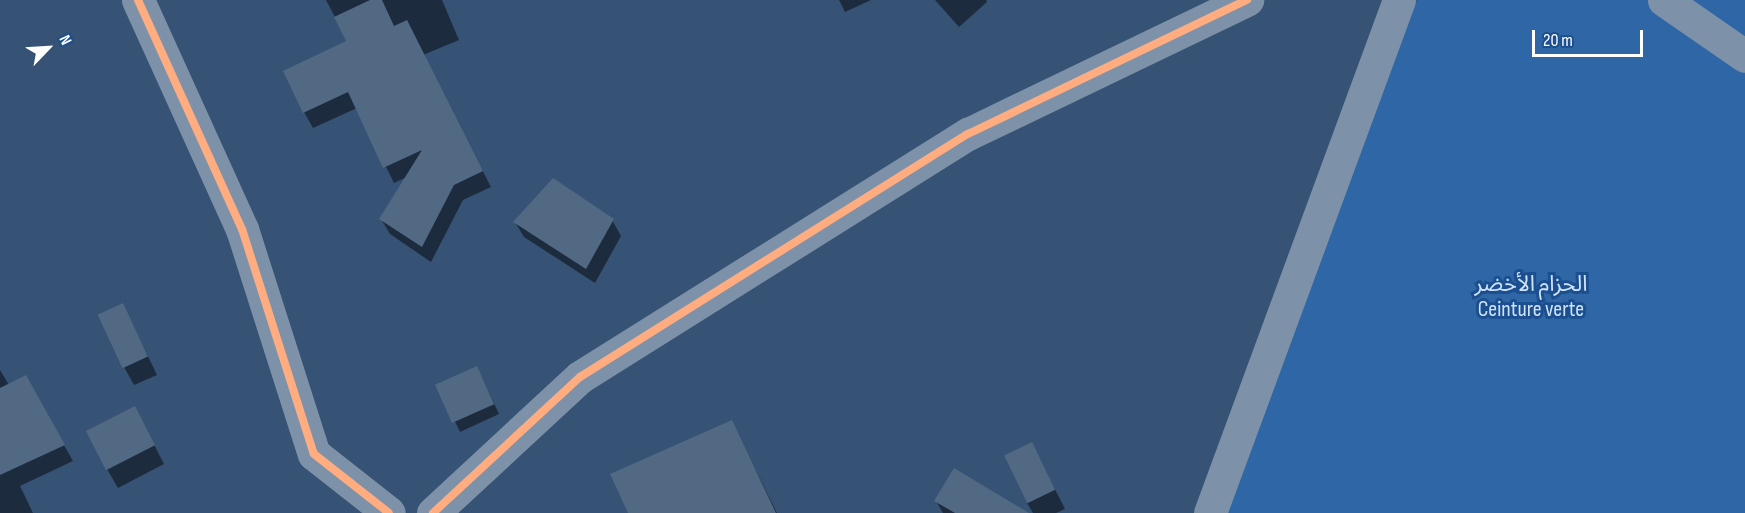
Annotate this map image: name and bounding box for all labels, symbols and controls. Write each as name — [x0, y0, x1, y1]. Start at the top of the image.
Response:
north arrow — [18, 18, 78, 78]
scale bar — [1535, 18, 1646, 56]
text: 20 m — [1543, 30, 1573, 51]
text: N — [54, 32, 75, 48]
park label: الحزام الأخضر Ceinture verte — [1474, 271, 1588, 322]

